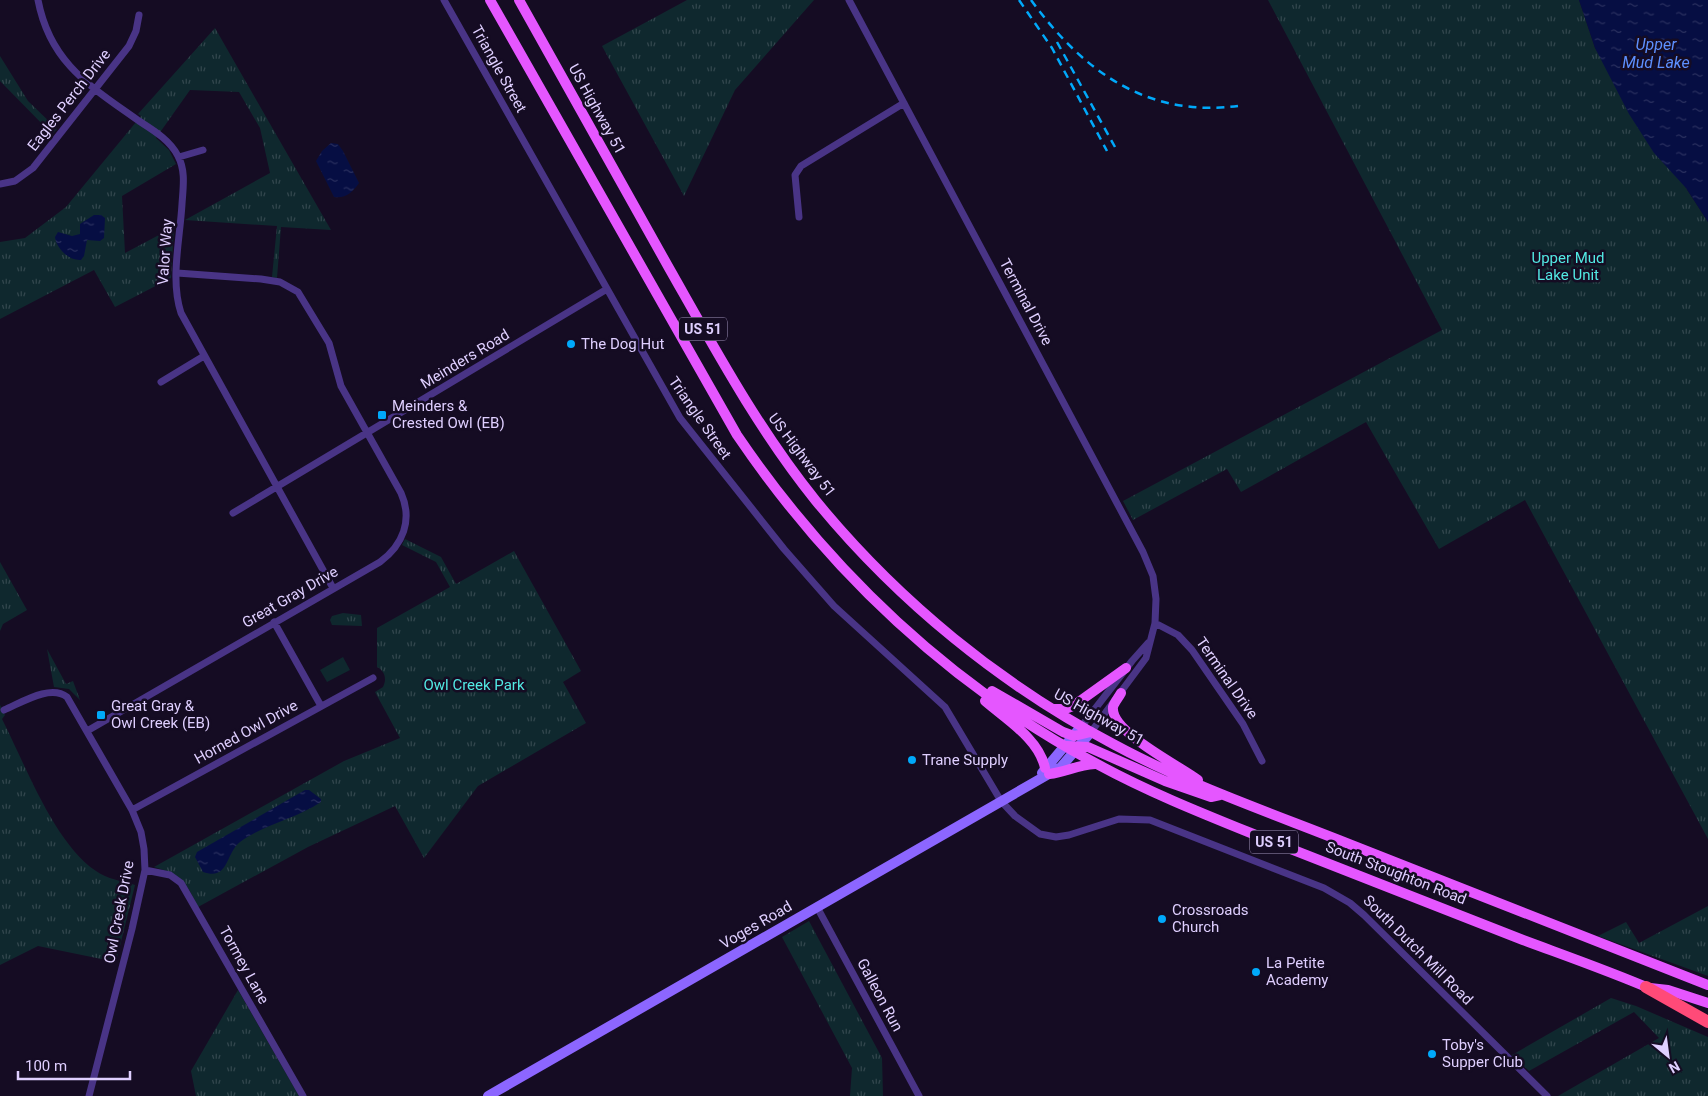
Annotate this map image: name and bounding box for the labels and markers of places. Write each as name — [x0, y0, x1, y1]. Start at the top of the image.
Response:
place label: The Dog Hut — [581, 335, 664, 353]
marker: The Dog Hut — [565, 338, 577, 350]
place label: Meinders & Crested Owl (EB) — [392, 397, 505, 432]
marker: Meinders & Crested Owl (EB) — [376, 409, 388, 421]
place label: Great Gray & Owl Creek (EB) — [111, 697, 210, 732]
marker: Great Gray & Owl Creek (EB) — [95, 709, 107, 721]
place label: Trane Supply — [922, 751, 1008, 769]
marker: Trane Supply — [906, 754, 918, 766]
place label: Crossroads Church — [1172, 901, 1249, 936]
marker: Crossroads Church — [1156, 913, 1168, 925]
place label: La Petite Academy — [1266, 954, 1328, 989]
marker: La Petite Academy — [1250, 966, 1262, 978]
place label: Toby's Supper Club — [1442, 1036, 1523, 1071]
marker: Toby's Supper Club — [1426, 1048, 1438, 1060]

